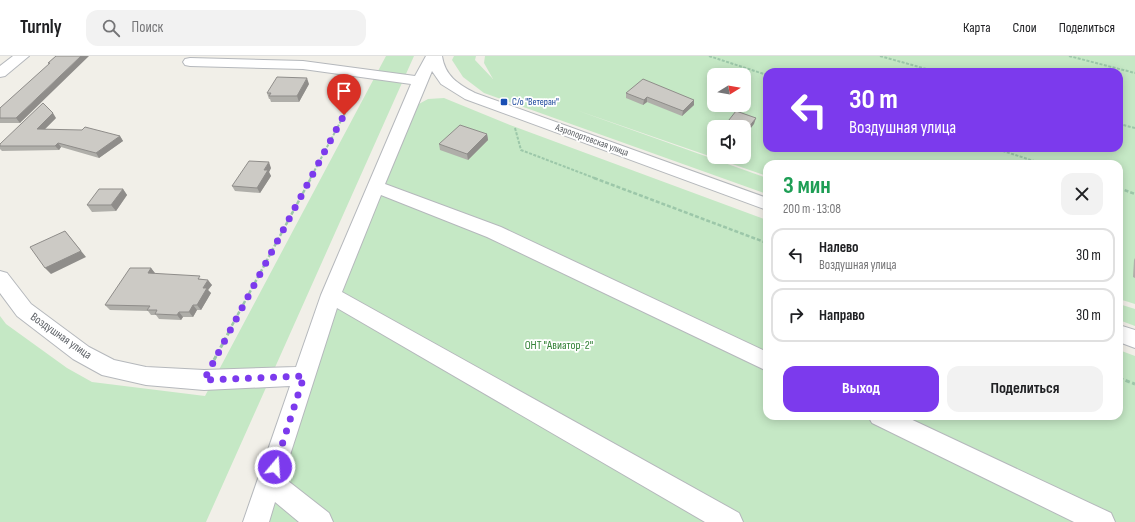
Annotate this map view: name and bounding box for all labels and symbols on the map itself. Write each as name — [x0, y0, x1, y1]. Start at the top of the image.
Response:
north arrow — [707, 68, 751, 112]
pin — [327, 74, 361, 115]
place label: С/о "Ветеран" — [512, 96, 559, 108]
marker: С/о "Ветеран" — [499, 97, 509, 107]
street label: Аэропортовская улица — [553, 121, 630, 159]
street label: Воздушная улица — [27, 309, 95, 363]
park label: ОНТ "Авиатор-2" — [525, 338, 593, 353]
position arrow — [254, 446, 296, 488]

